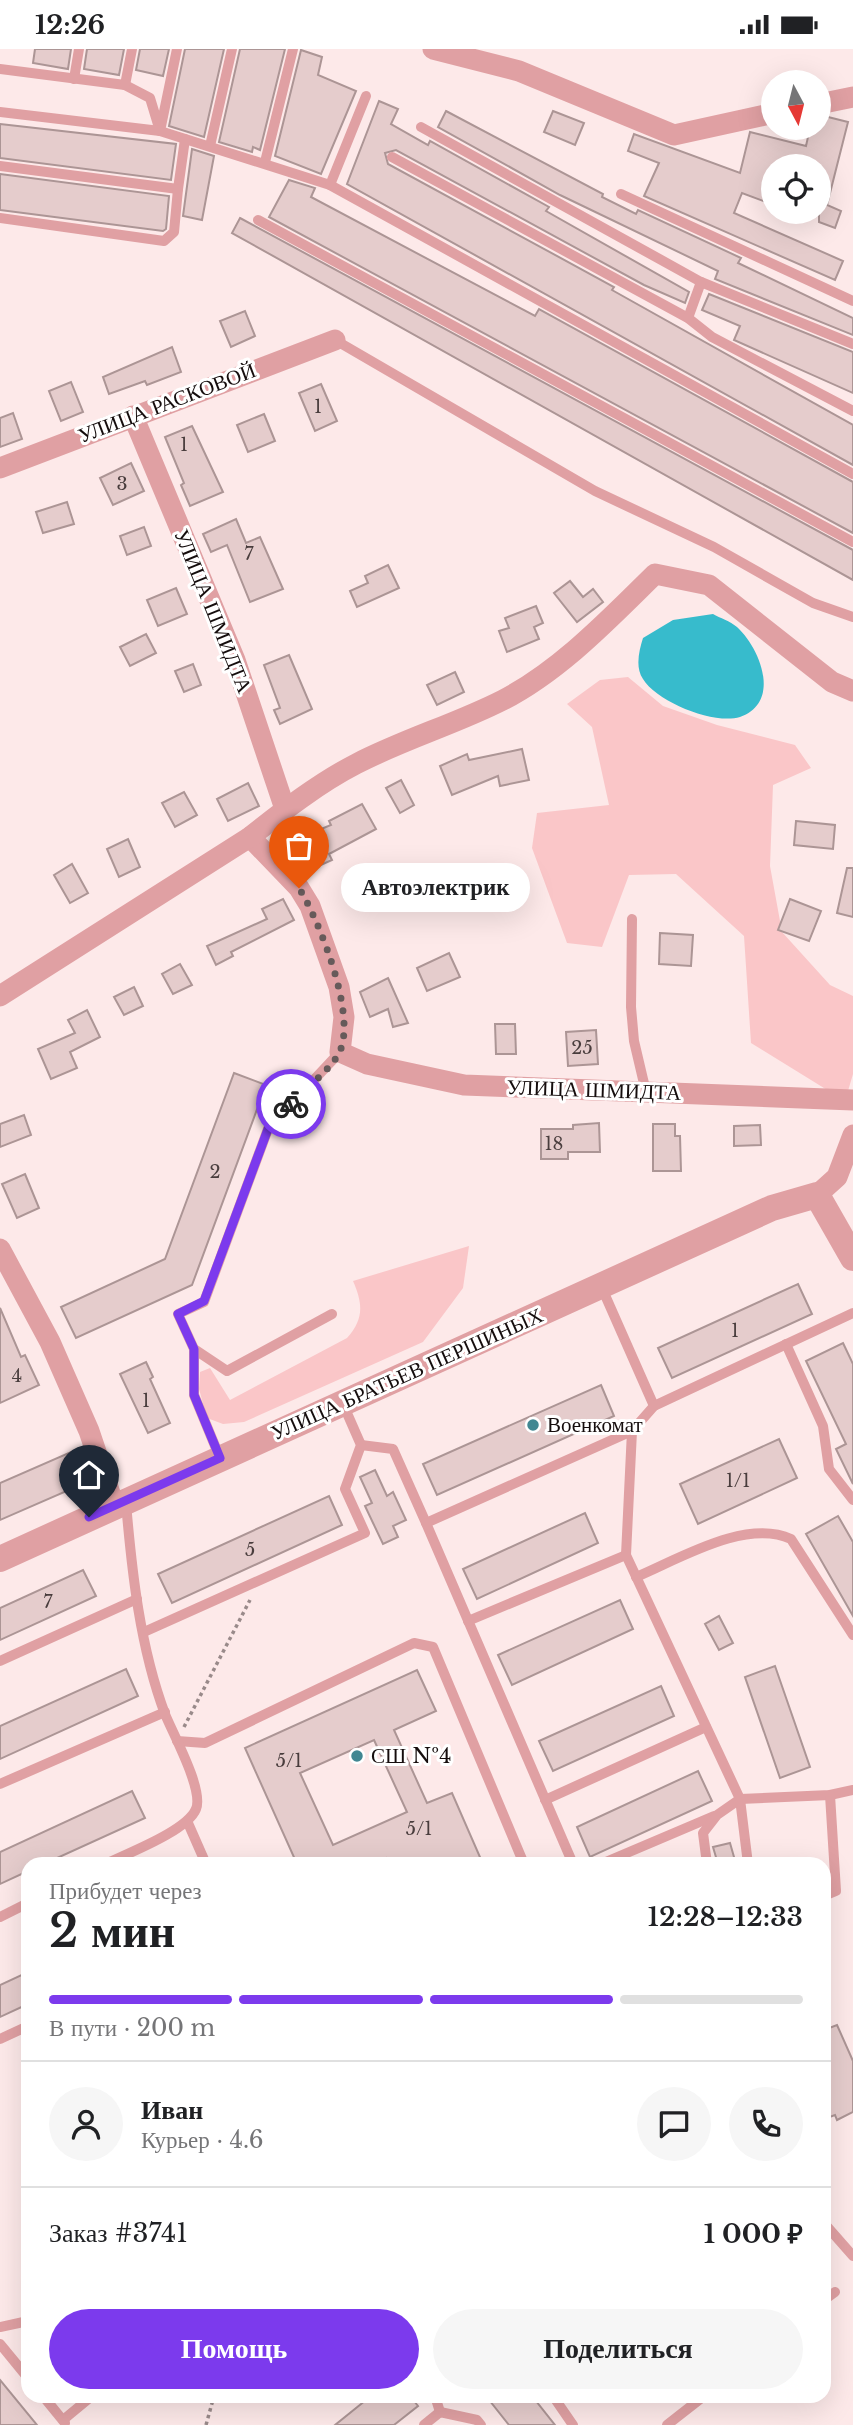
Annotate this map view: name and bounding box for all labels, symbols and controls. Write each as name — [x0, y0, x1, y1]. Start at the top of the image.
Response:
text: 12:26 — [35, 9, 105, 41]
north arrow — [761, 70, 831, 140]
map controls — [761, 70, 831, 224]
button: locate — [761, 154, 831, 224]
street label: УЛИЦА РАСКОВОЙ — [74, 357, 260, 449]
house number: 1 — [314, 396, 322, 418]
house number: 1 — [180, 434, 188, 456]
house number: 3 — [116, 473, 128, 495]
street label: УЛИЦА ШМИДТА — [168, 525, 258, 698]
house number: 7 — [244, 543, 254, 565]
pin — [269, 816, 329, 888]
icon: bag — [280, 827, 318, 865]
callout: Автоэлектрик — [341, 863, 530, 913]
text: Автоэлектрик — [362, 873, 510, 901]
house number: 25 — [571, 1037, 593, 1059]
courier — [256, 1069, 326, 1139]
street label: УЛИЦА ШМИДТА — [506, 1074, 683, 1106]
icon: bike — [272, 1085, 310, 1123]
house number: 18 — [545, 1133, 563, 1155]
house number: 2 — [209, 1161, 221, 1183]
street label: УЛИЦА БРАТЬЕВ ПЕРШИНЫХ — [267, 1302, 547, 1446]
house number: 1 — [731, 1320, 739, 1342]
house number: 4 — [12, 1365, 22, 1387]
house number: 1 — [142, 1390, 150, 1412]
place label: Военкомат — [547, 1412, 643, 1438]
marker: Военкомат — [525, 1417, 541, 1433]
pin — [59, 1445, 119, 1517]
icon: home — [70, 1456, 108, 1494]
house number: 1/1 — [726, 1470, 750, 1492]
house number: 5 — [245, 1539, 255, 1561]
house number: 7 — [43, 1591, 53, 1613]
place label: СШ №4 — [371, 1743, 452, 1769]
marker: СШ №4 — [349, 1748, 365, 1764]
house number: 5/1 — [276, 1750, 302, 1772]
house number: 5/1 — [406, 1818, 432, 1840]
text: Прибудет через — [49, 1877, 202, 1905]
text: 12:28–12:33 — [648, 1901, 803, 1933]
text: 2 мин — [49, 1902, 175, 1959]
text: В пути · 200 m — [49, 2014, 215, 2042]
button: person — [49, 2087, 123, 2161]
button: chat — [637, 2087, 711, 2161]
button: phone — [729, 2087, 803, 2161]
text: Иван — [141, 2094, 203, 2126]
text: Курьер · 4.6 — [141, 2126, 264, 2154]
text: Заказ #3741 — [49, 2217, 188, 2249]
text: 1 000 ₽ — [704, 2218, 803, 2250]
button: Помощь — [49, 2309, 419, 2389]
button: Поделиться — [433, 2309, 803, 2389]

